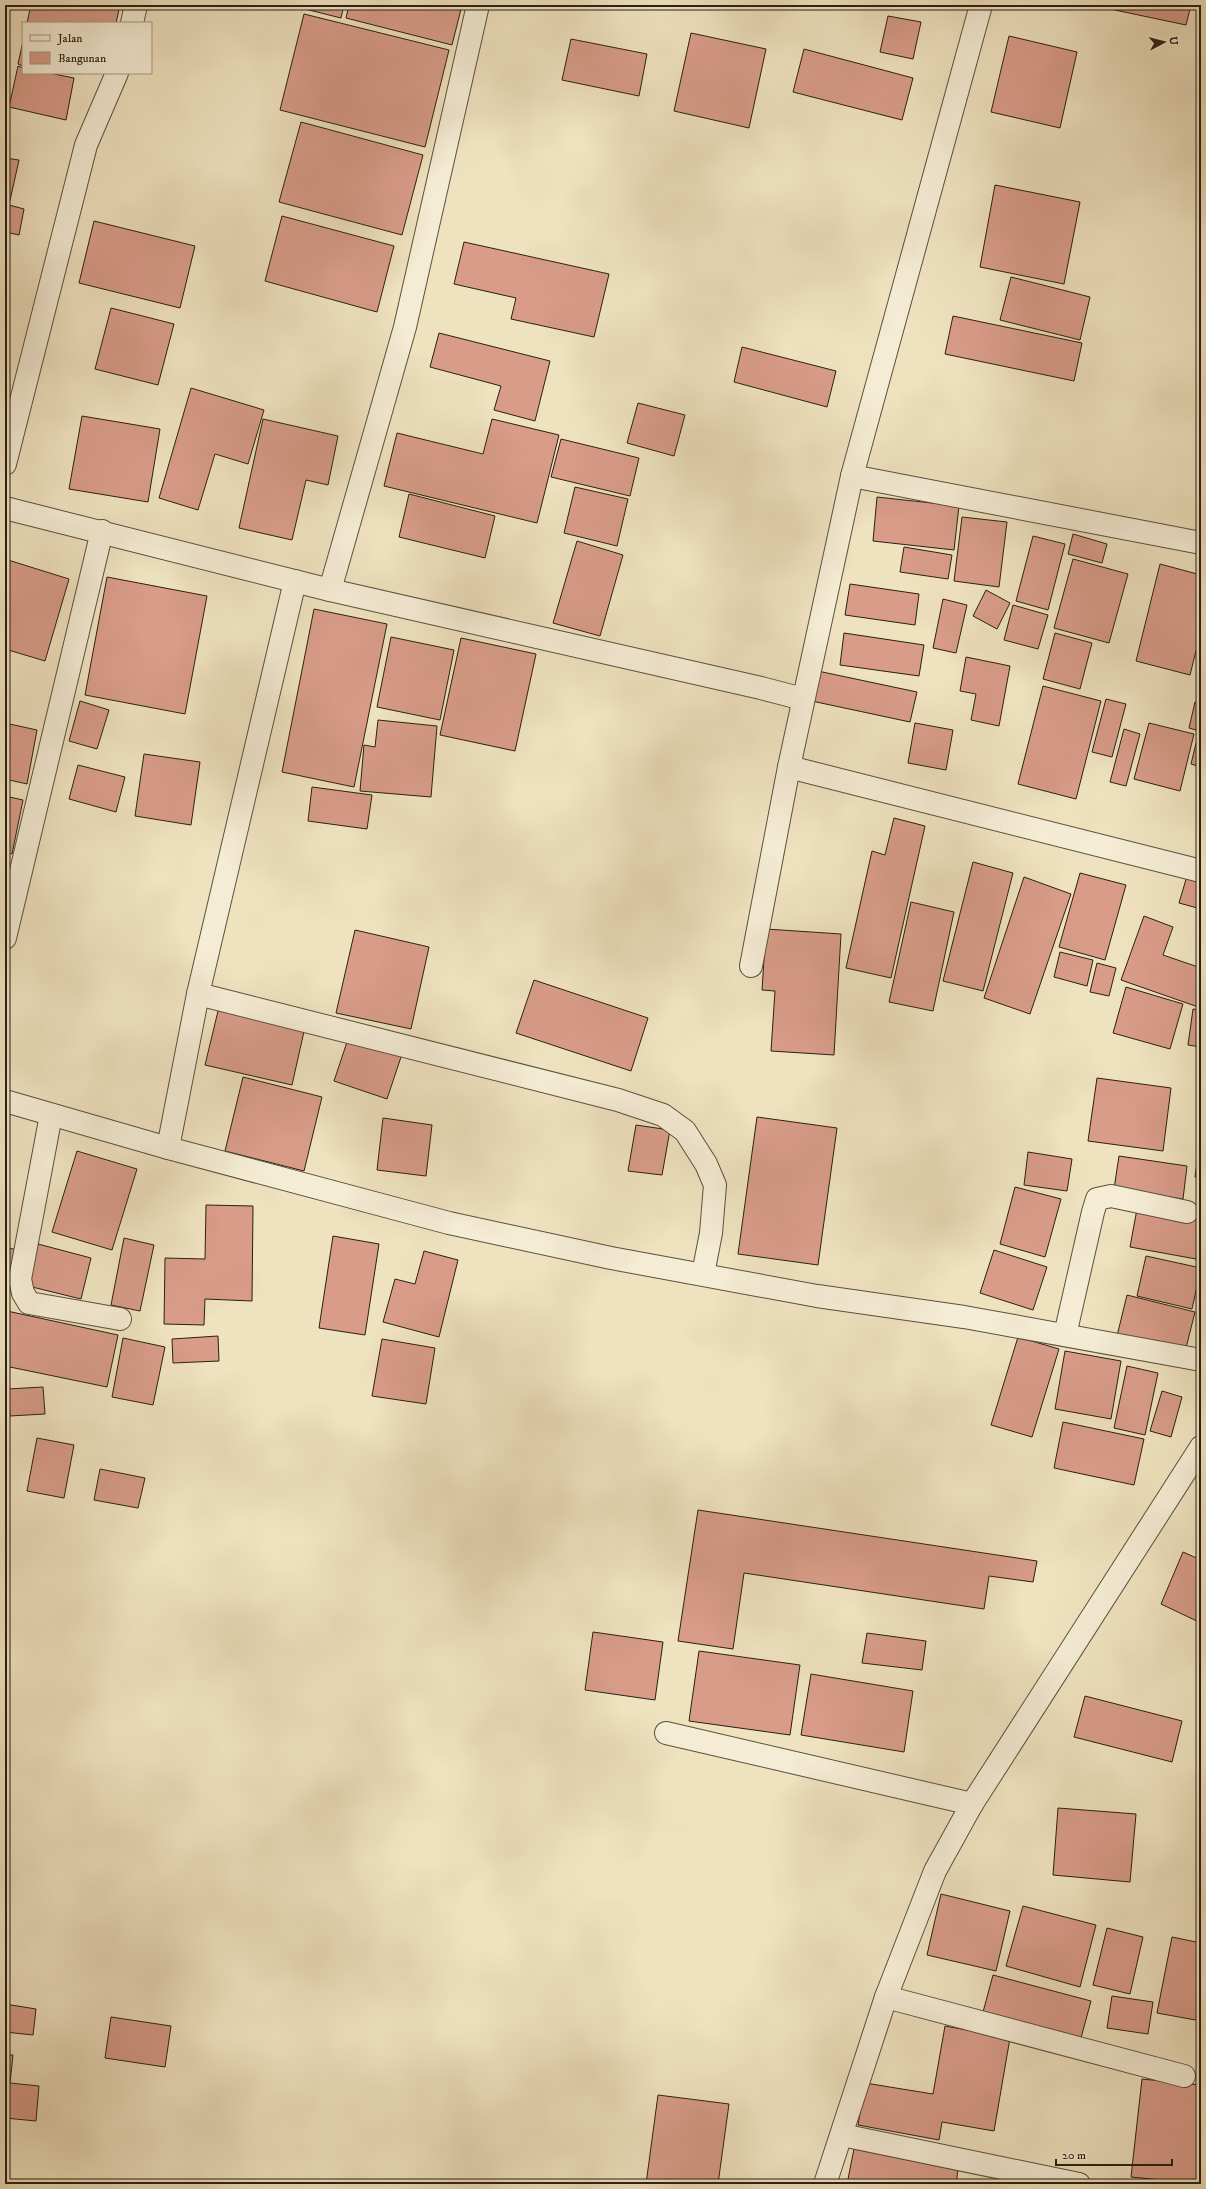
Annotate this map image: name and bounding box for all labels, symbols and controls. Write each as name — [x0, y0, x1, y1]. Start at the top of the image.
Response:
legend — [22, 22, 152, 74]
north arrow — [1144, 22, 1184, 62]
text: Jalan — [57, 31, 83, 46]
text: U — [1165, 36, 1180, 46]
text: Bangunan — [58, 51, 107, 66]
scale bar — [1056, 2141, 1172, 2167]
text: 20 m — [1062, 2148, 1086, 2163]

